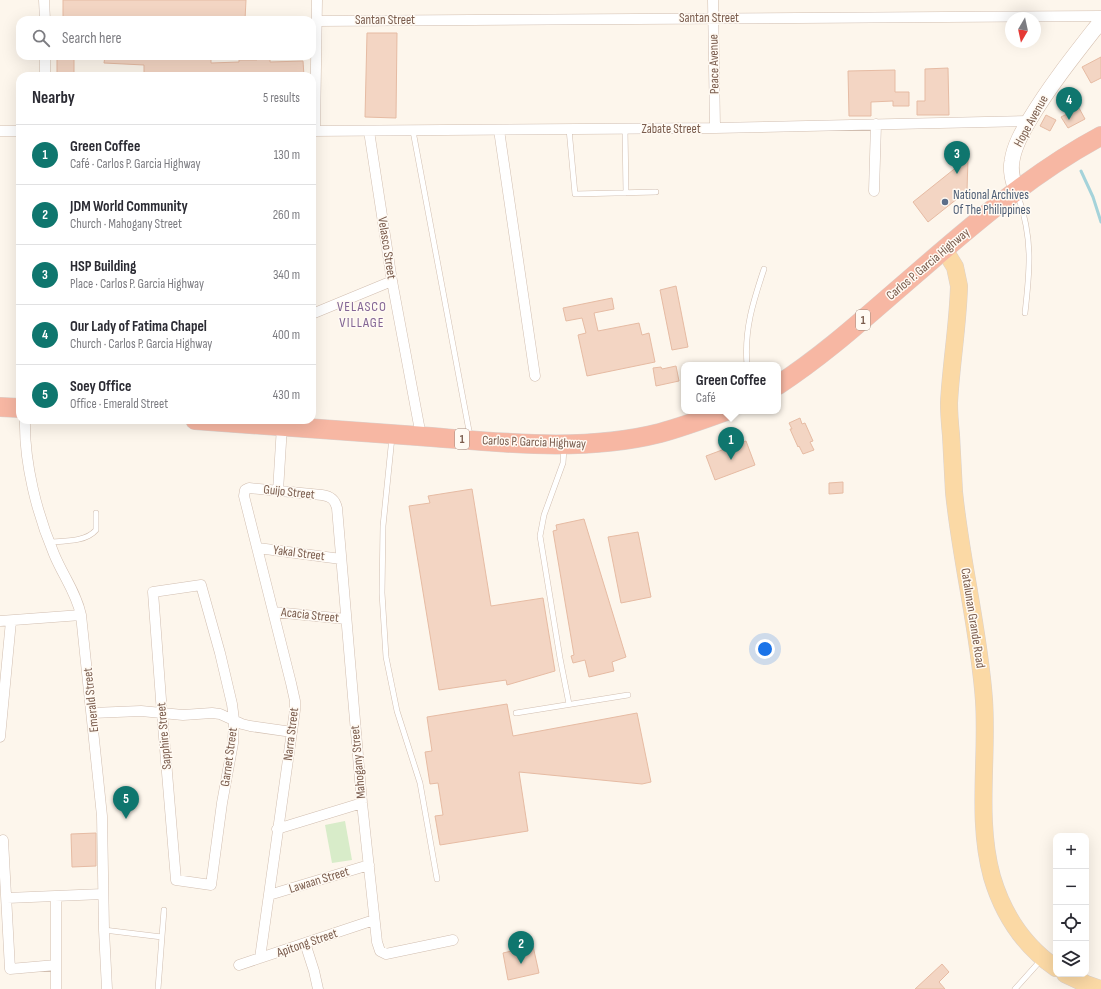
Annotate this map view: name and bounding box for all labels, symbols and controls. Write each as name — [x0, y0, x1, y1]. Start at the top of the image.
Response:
street label: Santan Street — [679, 10, 739, 26]
street label: Santan Street — [355, 12, 415, 28]
north arrow — [1005, 12, 1041, 48]
search box — [16, 16, 316, 60]
icon: search — [30, 27, 52, 49]
text: Search here — [62, 29, 122, 48]
street label: Peace Avenue — [705, 34, 723, 94]
pin: 4 — [1056, 87, 1082, 120]
text: Nearby — [32, 88, 75, 108]
text: 5 results — [263, 90, 300, 106]
street label: Hope Avenue — [1010, 92, 1052, 150]
street label: Zabate Street — [641, 121, 701, 137]
text: Green Coffee — [70, 137, 140, 156]
pin: 3 — [944, 141, 970, 174]
text: 1 — [42, 147, 48, 163]
text: 130 m — [274, 147, 300, 163]
text: Café · Carlos P. Garcia Highway — [70, 156, 201, 172]
place label: National Archives Of The Philippines — [953, 187, 1031, 218]
text: JDM World Community — [70, 197, 188, 216]
marker: National Archives Of The Philippines — [940, 197, 950, 207]
text: 2 — [42, 207, 48, 223]
text: 260 m — [273, 207, 300, 223]
text: Church · Mahogany Street — [70, 216, 182, 232]
street label: Velasco Street — [374, 216, 400, 280]
street label: Carlos P. Garcia Highway — [883, 224, 973, 304]
text: HSP Building — [70, 257, 136, 276]
text: 3 — [42, 267, 48, 283]
text: 340 m — [273, 267, 300, 283]
text: Place · Carlos P. Garcia Highway — [70, 276, 204, 292]
district label: VELASCO VILLAGE — [337, 298, 387, 331]
road number: 1 — [856, 310, 870, 330]
text: Our Lady of Fatima Chapel — [70, 317, 207, 336]
text: 4 — [42, 327, 48, 343]
text: 400 m — [273, 327, 300, 343]
text: Church · Carlos P. Garcia Highway — [70, 336, 212, 352]
popup — [681, 362, 781, 414]
text: Green Coffee — [696, 371, 766, 390]
text: Soey Office — [70, 377, 131, 396]
text: 5 — [42, 387, 48, 403]
text: 430 m — [273, 387, 300, 403]
text: Café — [696, 390, 716, 406]
text: Office · Emerald Street — [70, 396, 168, 412]
pin: 1 — [718, 427, 744, 460]
road number: 1 — [455, 429, 469, 449]
street label: Carlos P. Garcia Highway — [482, 432, 586, 452]
street label: Guijo Street — [263, 481, 316, 503]
street label: Yakal Street — [272, 542, 326, 564]
street label: Catalunan Grande Road — [957, 567, 989, 669]
street label: Acacia Street — [279, 604, 340, 626]
your location — [755, 639, 775, 659]
street label: Emerald Street — [80, 667, 102, 733]
street label: Sapphire Street — [153, 702, 175, 770]
street label: Narra Street — [280, 707, 302, 761]
street label: Mahogany Street — [347, 725, 369, 799]
street label: Garnet Street — [217, 726, 241, 788]
pin: 5 — [113, 786, 139, 819]
map controls — [1053, 833, 1089, 977]
button: + — [1053, 833, 1089, 869]
street label: Lawaan Street — [287, 863, 351, 897]
button: − — [1053, 869, 1089, 905]
button: locate — [1053, 905, 1089, 941]
street label: Apitong Street — [274, 925, 339, 961]
pin: 2 — [508, 931, 534, 964]
button: layers — [1053, 941, 1089, 977]

